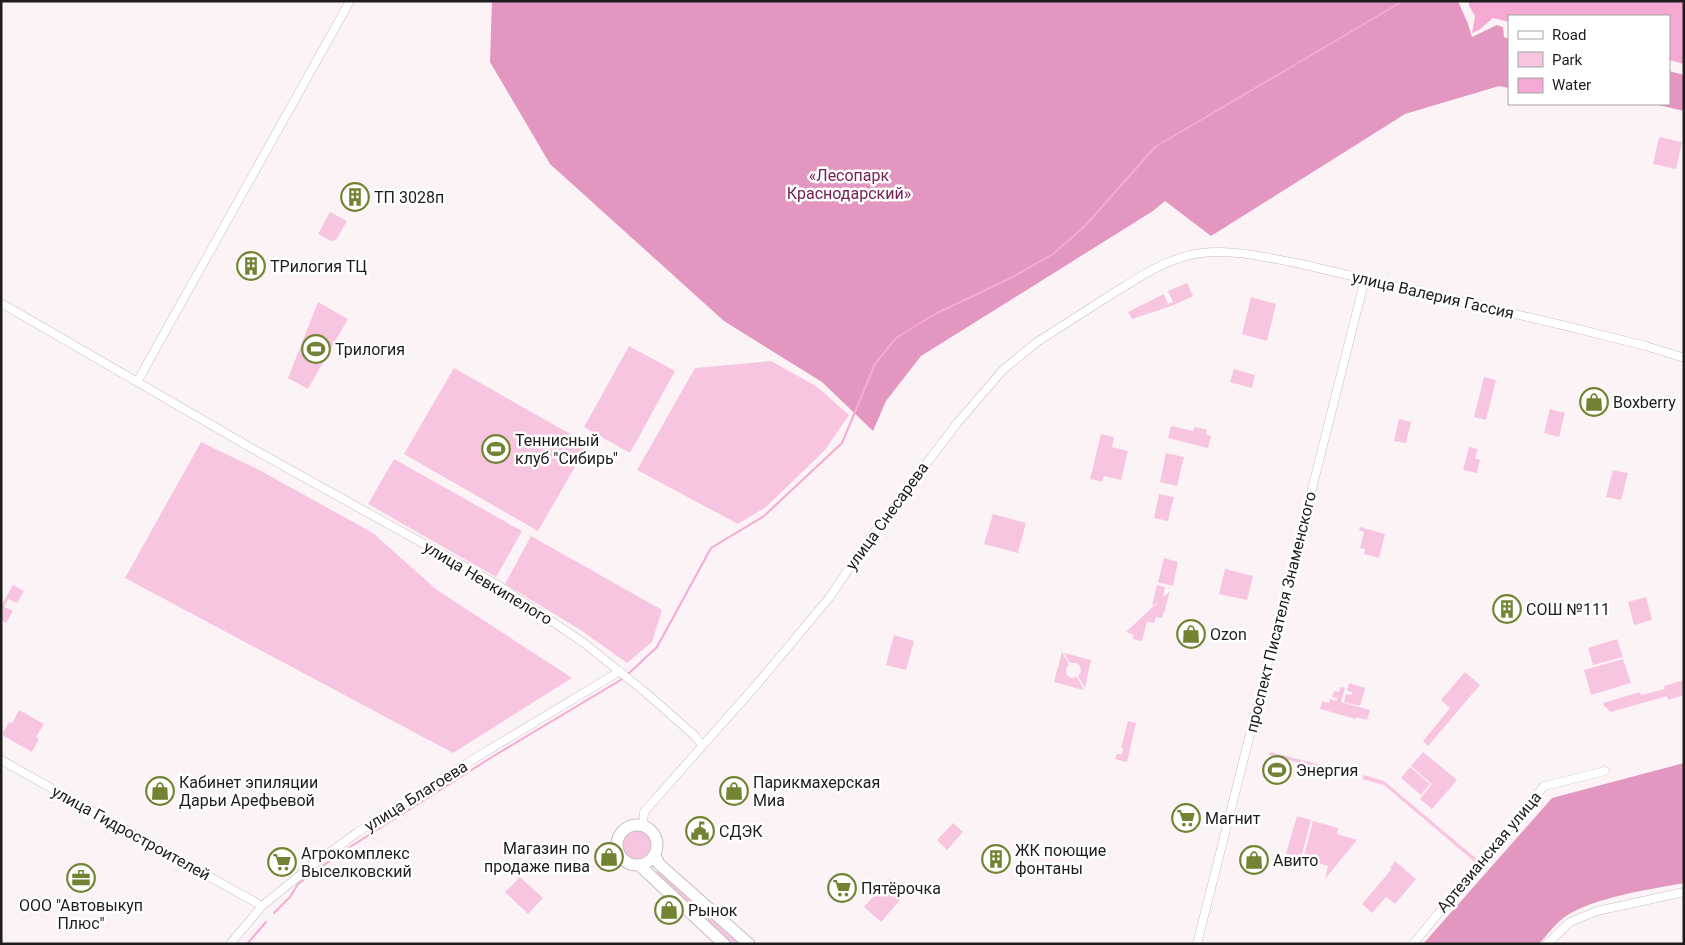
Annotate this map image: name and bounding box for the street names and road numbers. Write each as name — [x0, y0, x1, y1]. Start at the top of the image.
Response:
street label: улица Валерия Гассия — [1350, 267, 1516, 323]
street label: улица Снесарева — [842, 458, 932, 574]
street label: проспект Писателя Знаменского — [1242, 490, 1320, 734]
street label: улица Невкипелого — [420, 537, 556, 629]
street label: улица Благоева — [361, 757, 471, 835]
street label: улица Гидростроителей — [48, 782, 214, 884]
street label: Артезианская улица — [1433, 788, 1545, 916]

